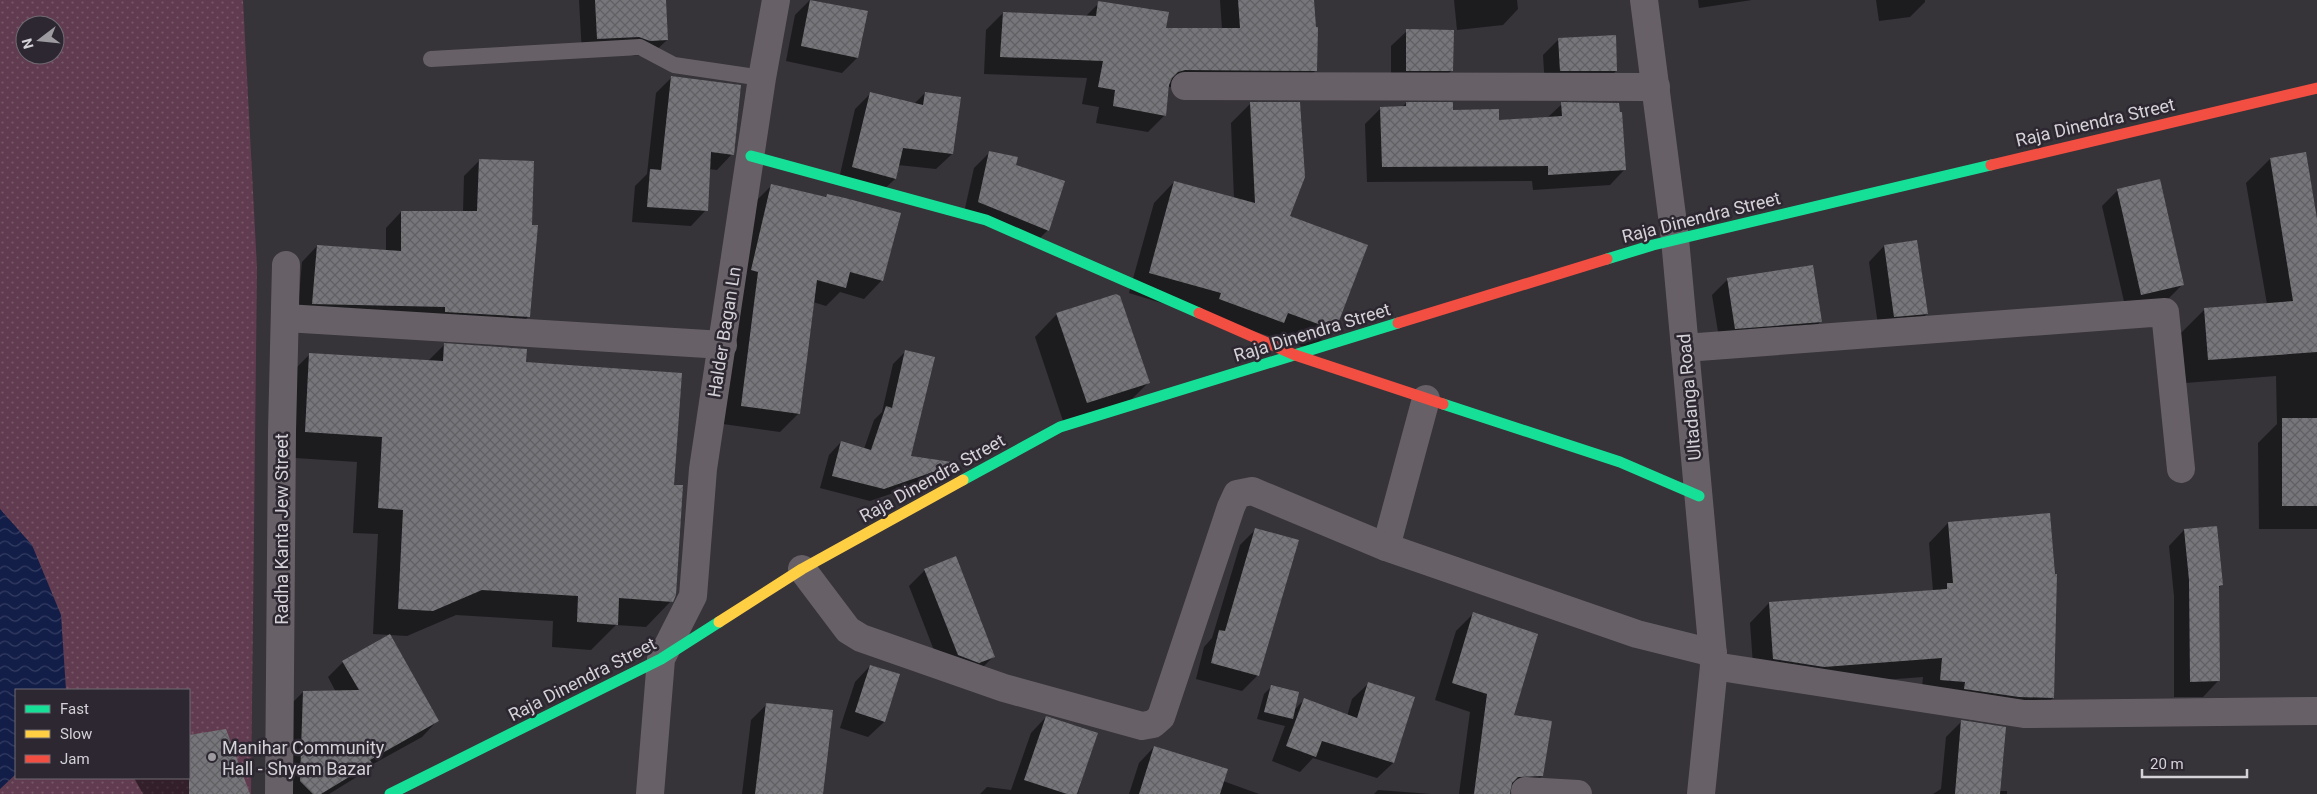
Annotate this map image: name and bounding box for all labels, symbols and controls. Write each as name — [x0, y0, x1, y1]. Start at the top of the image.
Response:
north arrow — [15, 15, 65, 65]
text: N — [18, 37, 37, 51]
street label: Raja Dinendra Street — [2013, 93, 2177, 151]
street label: Raja Dinendra Street — [1620, 187, 1783, 247]
street label: Halder Bagan Ln — [703, 265, 745, 399]
street label: Raja Dinendra Street — [1231, 298, 1393, 366]
street label: Ultadanga Road — [1673, 333, 1705, 461]
street label: Raja Dinendra Street — [856, 429, 1008, 527]
street label: Radha Kanta Jew Street — [271, 433, 292, 625]
street label: Raja Dinendra Street — [505, 633, 659, 725]
legend — [15, 689, 190, 779]
text: Fast — [60, 700, 89, 718]
text: Slow — [60, 725, 92, 743]
place label: Manihar Community Hall - Shyam Bazar — [222, 737, 385, 779]
scale bar — [2142, 746, 2247, 778]
text: Jam — [60, 750, 90, 768]
marker: Manihar Community Hall - Shyam Bazar — [206, 751, 218, 763]
text: 20 m — [2150, 755, 2184, 773]

